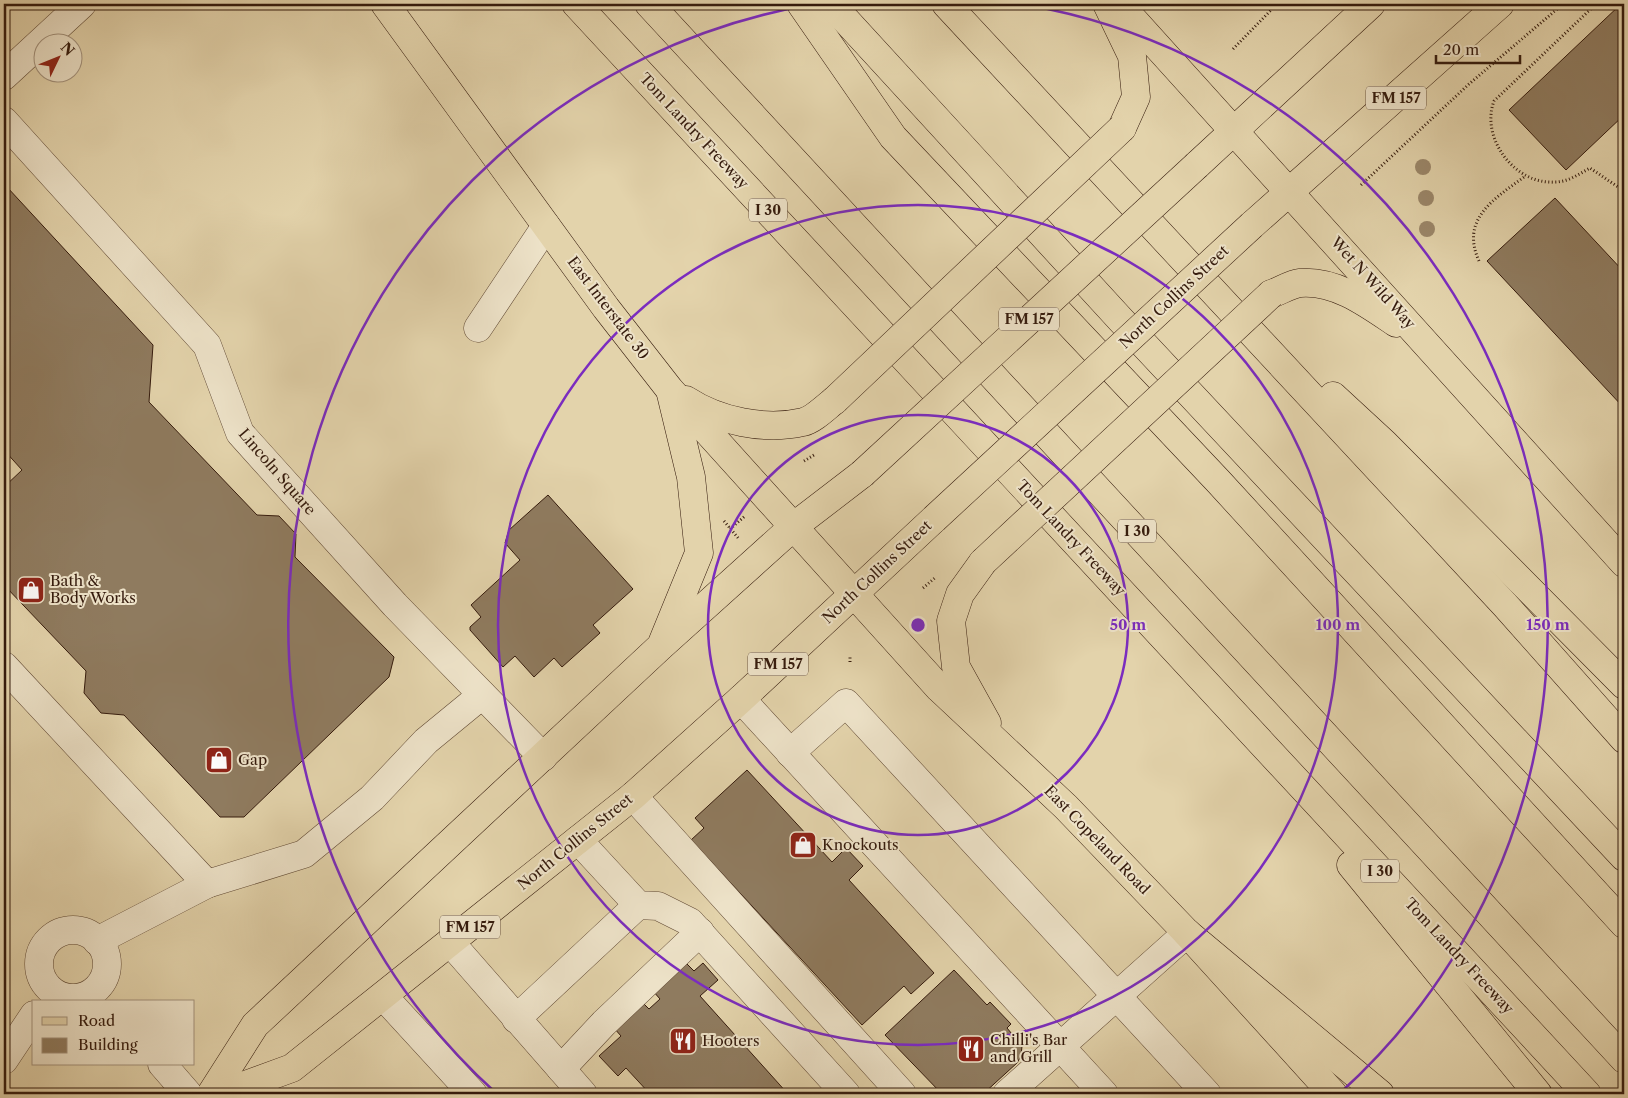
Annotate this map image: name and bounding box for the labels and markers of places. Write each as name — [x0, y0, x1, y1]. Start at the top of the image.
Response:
place label: Bath & Body Works — [50, 571, 136, 607]
shop icon: Bath & Body Works — [16, 575, 46, 605]
centre of rings — [909, 616, 927, 634]
shop icon: Gap — [204, 745, 234, 775]
place label: Gap — [238, 750, 267, 769]
shop icon: Knockouts — [788, 830, 818, 860]
place label: Knockouts — [822, 835, 899, 854]
restaurant icon: Hooters — [668, 1026, 698, 1056]
place label: Chilli's Bar and Grill — [990, 1030, 1068, 1066]
place label: Hooters — [702, 1031, 759, 1050]
restaurant icon: Chilli's Bar and Grill — [956, 1034, 986, 1064]

